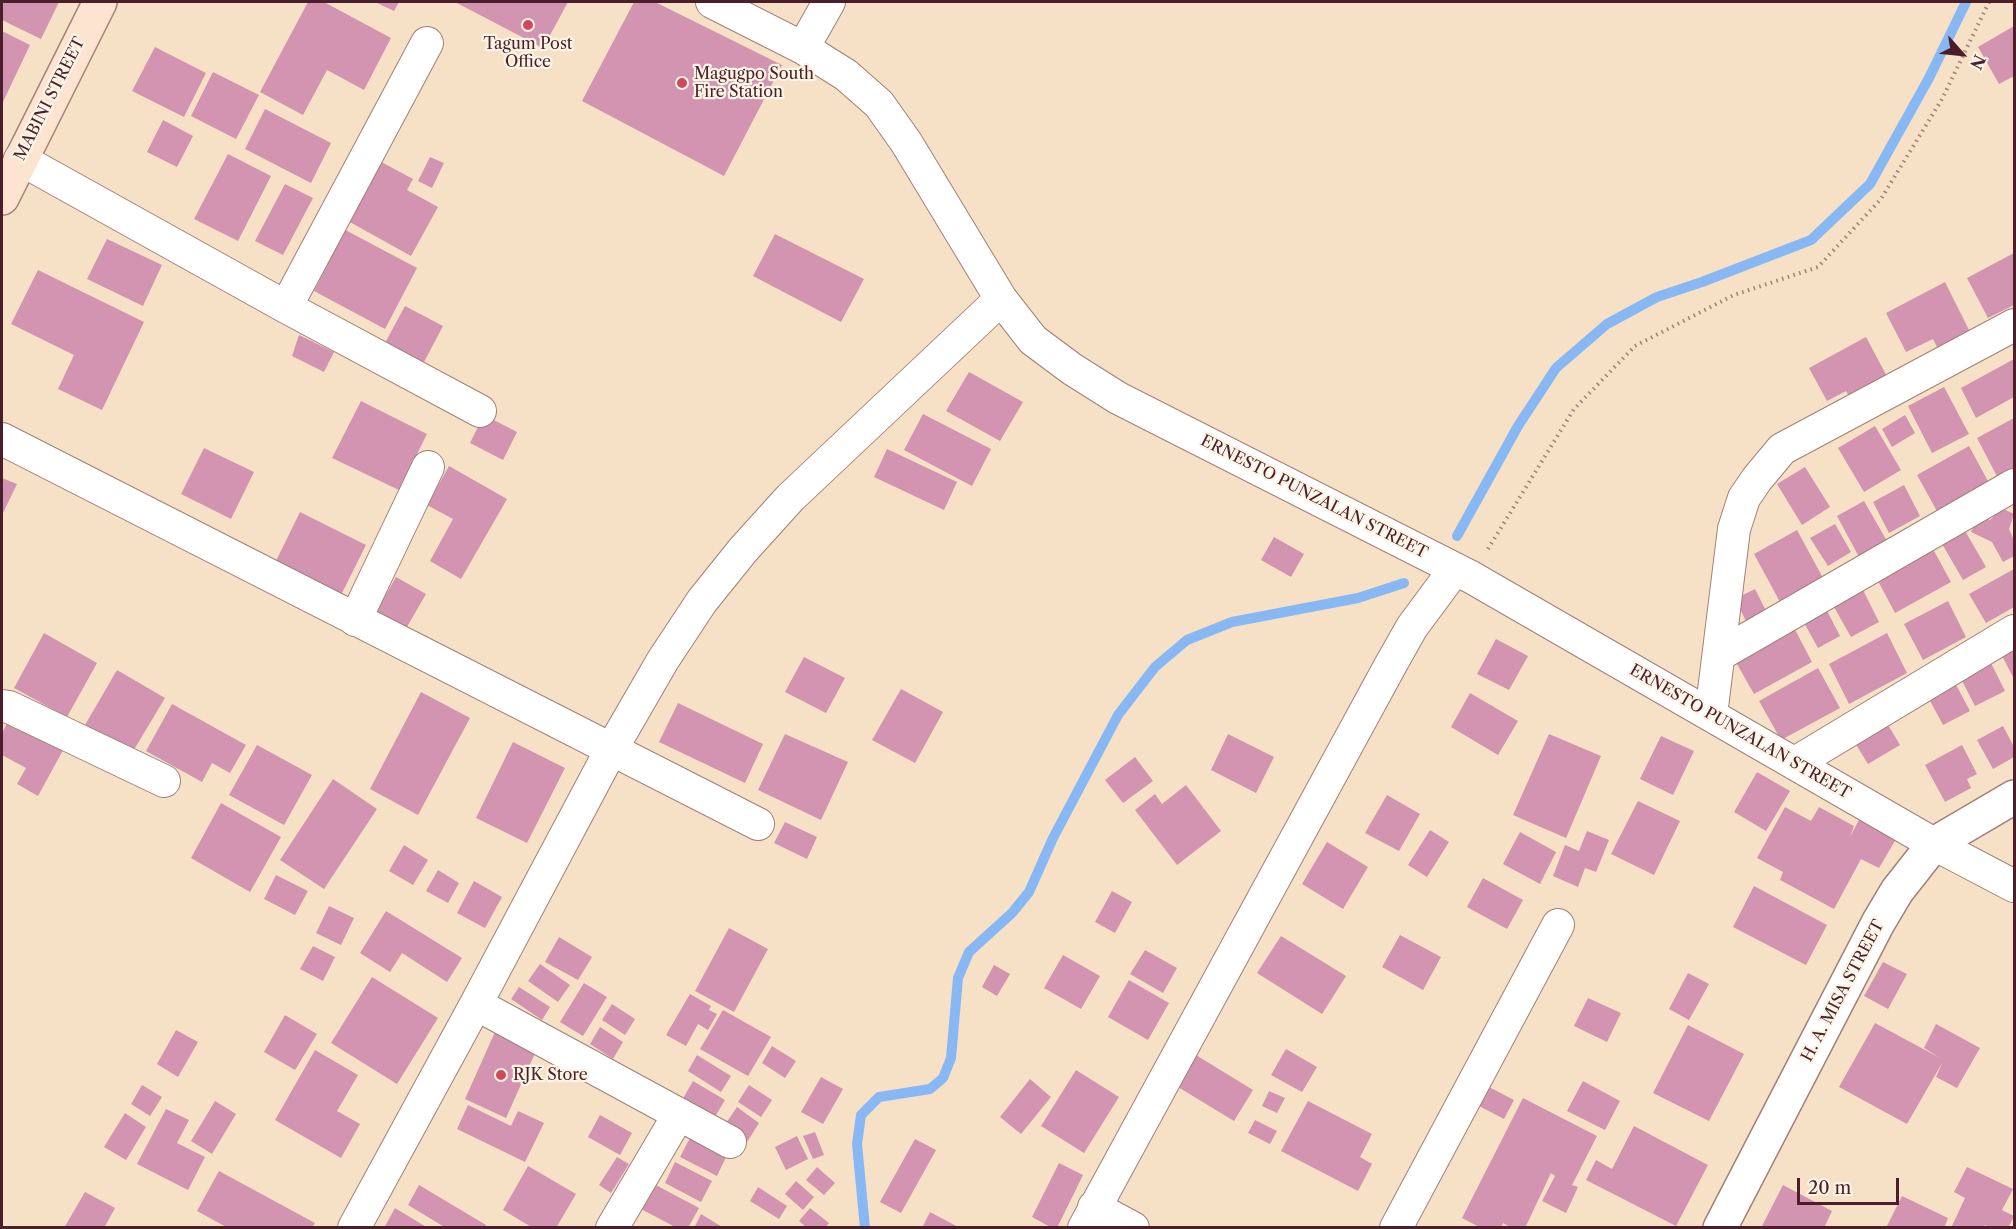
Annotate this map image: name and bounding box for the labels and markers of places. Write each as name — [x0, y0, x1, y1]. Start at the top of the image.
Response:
marker: Tagum Post Office — [521, 18, 535, 32]
place label: Tagum Post Office — [484, 34, 572, 72]
place label: Magugpo South Fire Station — [694, 64, 814, 102]
marker: Magugpo South Fire Station — [675, 76, 689, 90]
place label: RJK Store — [513, 1065, 588, 1085]
marker: RJK Store — [494, 1068, 508, 1082]

